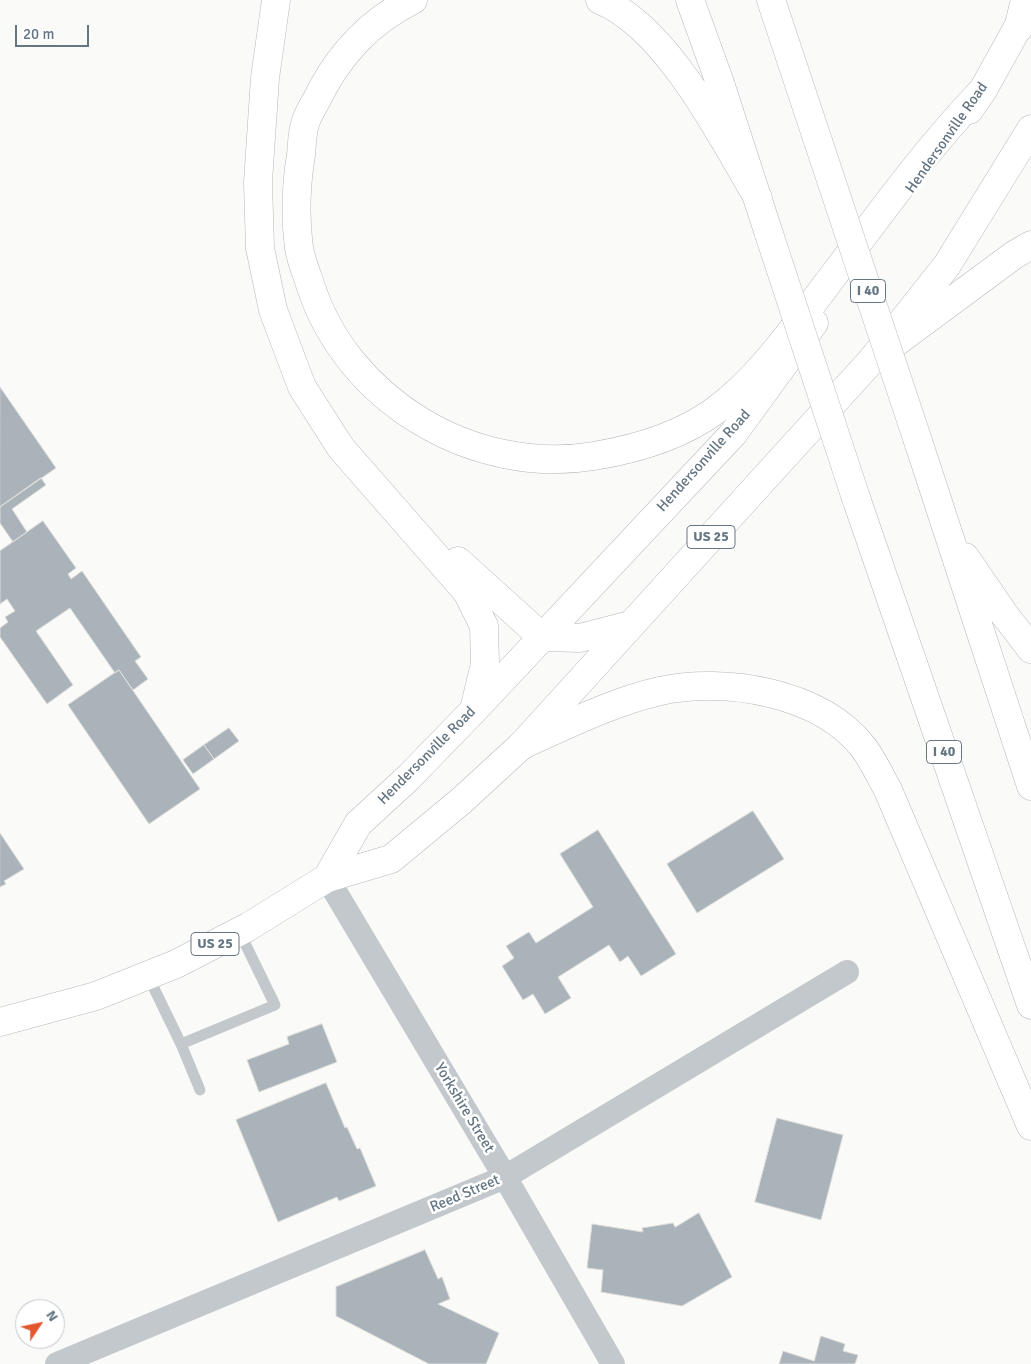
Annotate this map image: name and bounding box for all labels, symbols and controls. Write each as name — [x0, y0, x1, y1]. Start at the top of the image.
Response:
scale bar — [18, 15, 91, 47]
text: 20 m — [23, 25, 54, 43]
street label: Hendersonville Road — [902, 79, 992, 197]
road number: I 40 — [850, 280, 886, 302]
street label: Hendersonville Road — [653, 406, 755, 516]
road number: US 25 — [687, 526, 735, 548]
street label: Hendersonville Road — [374, 703, 480, 809]
road number: I 40 — [926, 740, 962, 764]
road number: US 25 — [191, 932, 239, 956]
street label: Yorkshire Street — [430, 1060, 498, 1156]
street label: Reed Street — [427, 1171, 503, 1217]
north arrow — [15, 1299, 65, 1349]
text: N — [42, 1307, 62, 1325]

